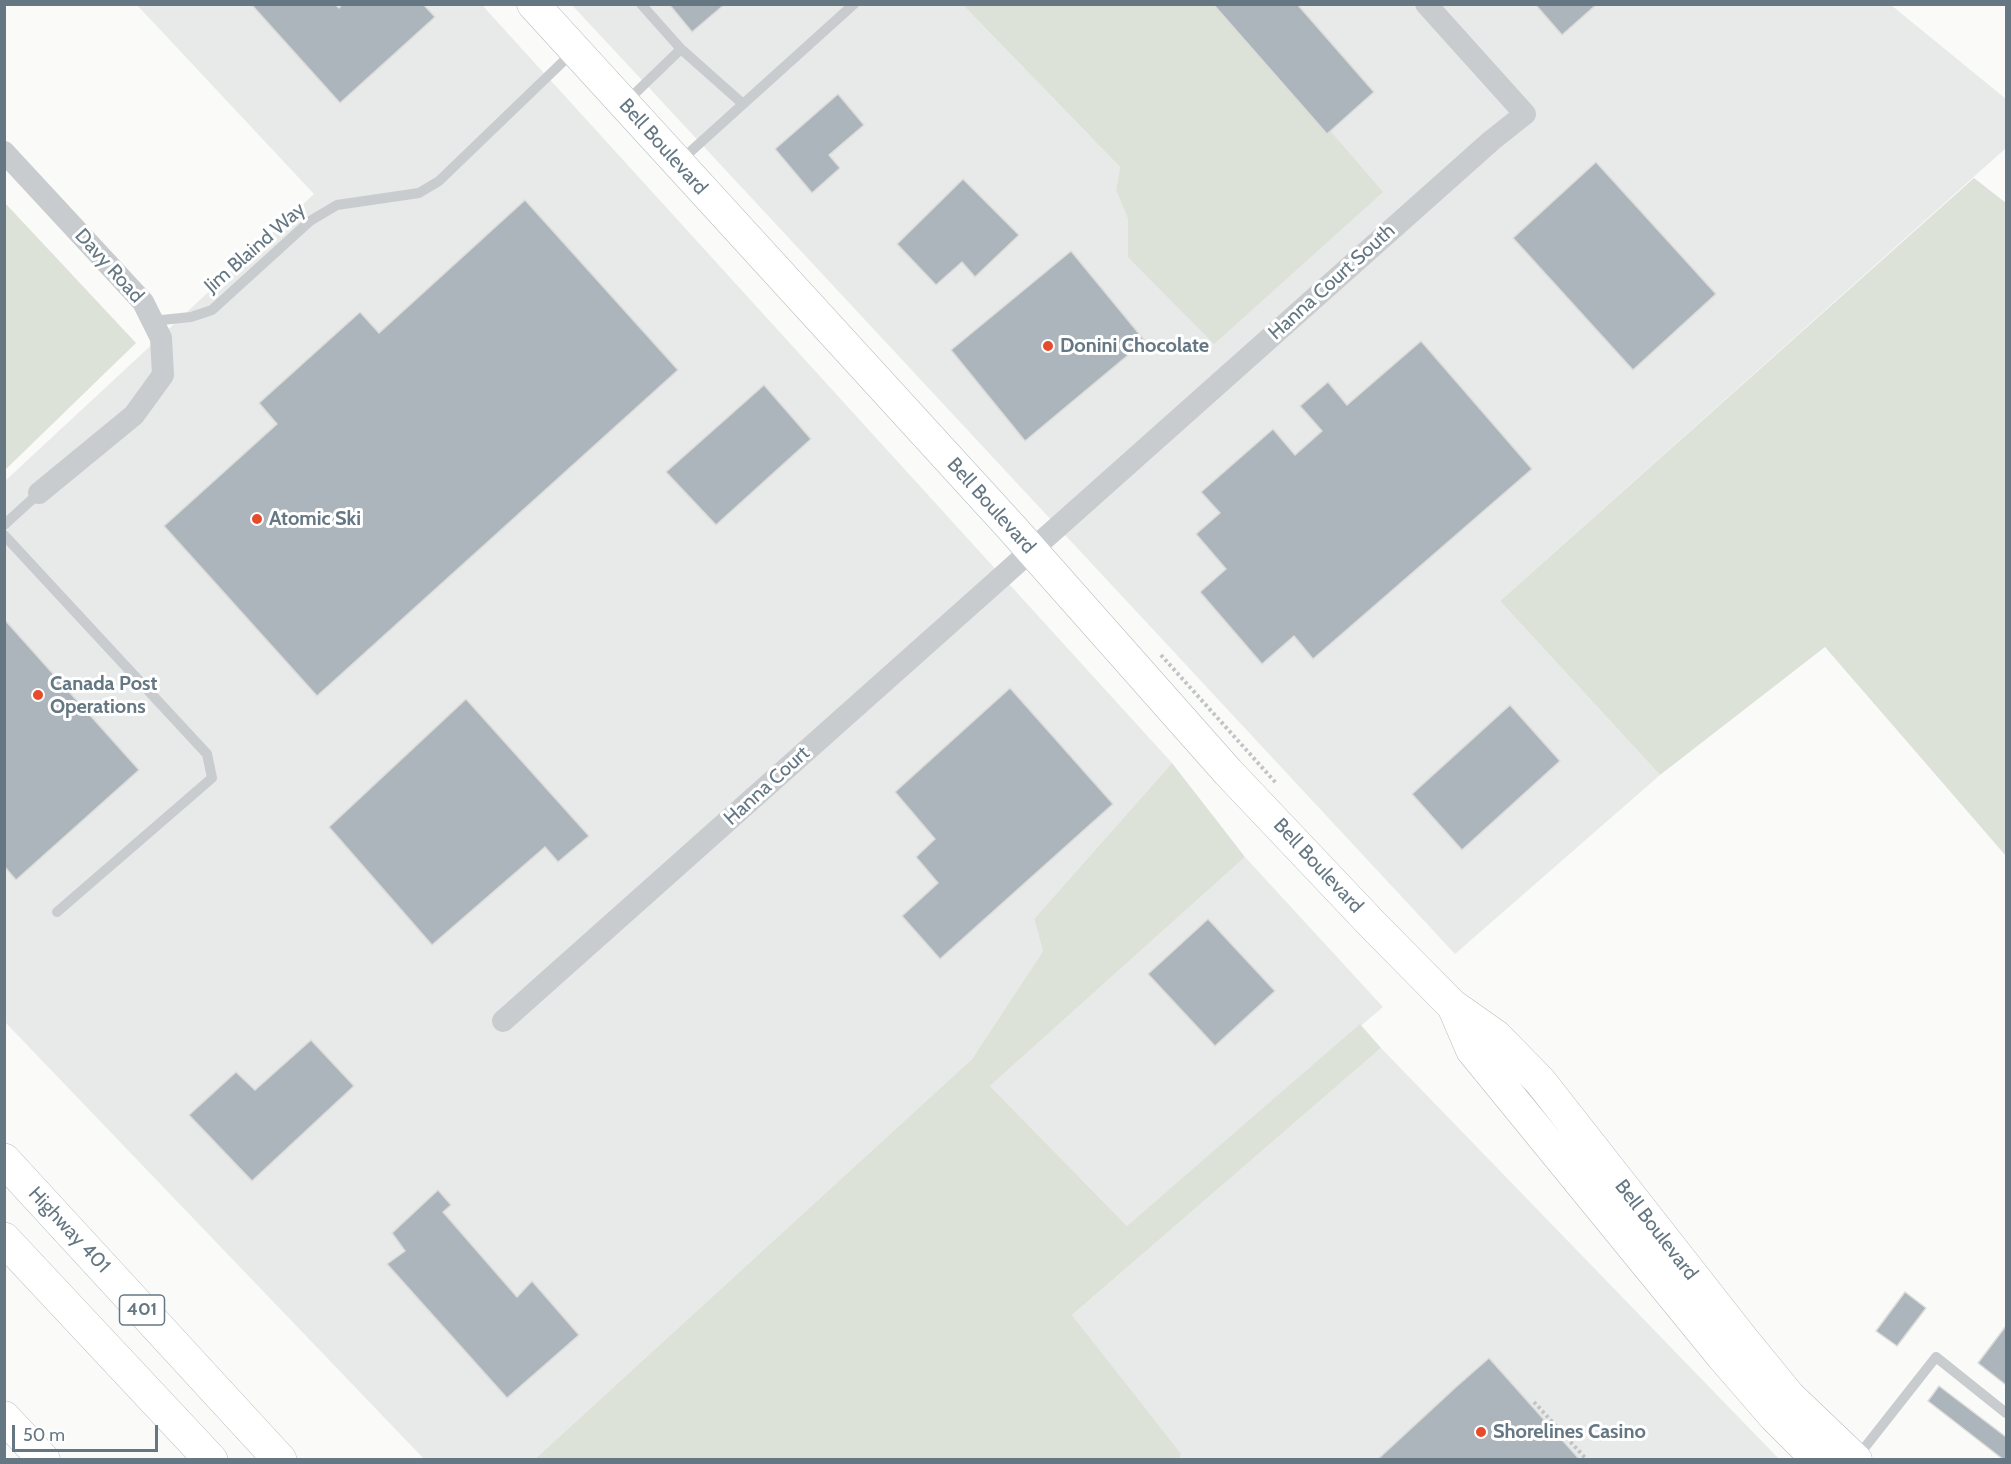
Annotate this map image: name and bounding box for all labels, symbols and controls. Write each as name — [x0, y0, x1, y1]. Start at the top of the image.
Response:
street label: Bell Boulevard — [614, 94, 712, 200]
street label: Jim Blaind Way — [200, 198, 310, 298]
street label: Hanna Court South — [1264, 219, 1400, 345]
street label: Davy Road — [69, 224, 149, 308]
place label: Donini Chocolate — [1060, 334, 1209, 358]
marker: Donini Chocolate — [1041, 339, 1055, 353]
street label: Bell Boulevard — [942, 453, 1040, 559]
place label: Atomic Ski — [269, 507, 361, 531]
marker: Atomic Ski — [250, 512, 264, 526]
place label: Canada Post Operations — [50, 672, 157, 719]
marker: Canada Post Operations — [31, 688, 45, 702]
street label: Hanna Court — [719, 741, 815, 831]
street label: Bell Boulevard — [1268, 814, 1368, 918]
street label: Bell Boulevard — [1609, 1175, 1703, 1285]
street label: Highway 401 — [23, 1182, 115, 1278]
road number: 401 — [120, 1295, 164, 1325]
scale bar — [15, 1413, 160, 1451]
place label: Shorelines Casino — [1493, 1420, 1646, 1444]
text: 50 m — [23, 1424, 65, 1446]
marker: Shorelines Casino — [1474, 1425, 1488, 1439]

